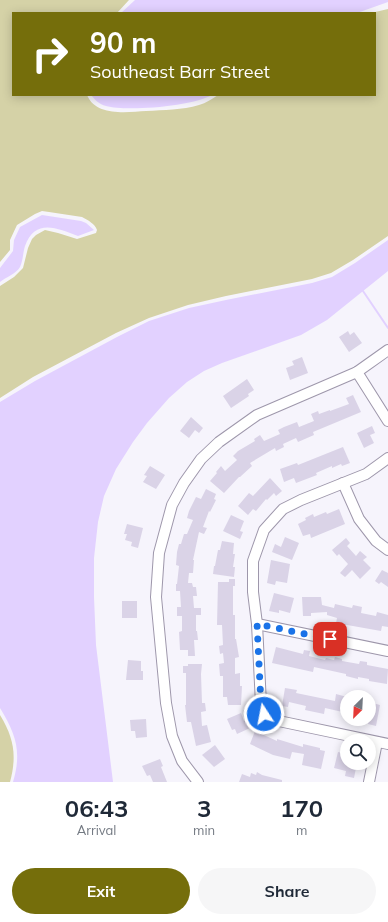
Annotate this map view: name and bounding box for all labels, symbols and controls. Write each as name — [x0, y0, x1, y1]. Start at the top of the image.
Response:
text: 90 m — [90, 25, 156, 60]
icon: right — [24, 28, 76, 80]
text: Southeast Barr Street — [90, 60, 270, 83]
pin — [313, 622, 347, 656]
icon: arrive — [319, 628, 341, 650]
north arrow — [340, 690, 376, 726]
map controls — [340, 690, 376, 770]
position arrow — [243, 693, 285, 735]
button: search — [340, 734, 376, 770]
text: 06:43 — [65, 793, 128, 823]
text: 3 — [197, 793, 211, 823]
text: 170 — [280, 793, 323, 823]
text: Arrival — [77, 822, 116, 838]
text: min — [193, 822, 215, 838]
text: m — [296, 822, 307, 838]
button: Exit — [12, 868, 190, 914]
button: Share — [198, 868, 376, 914]

